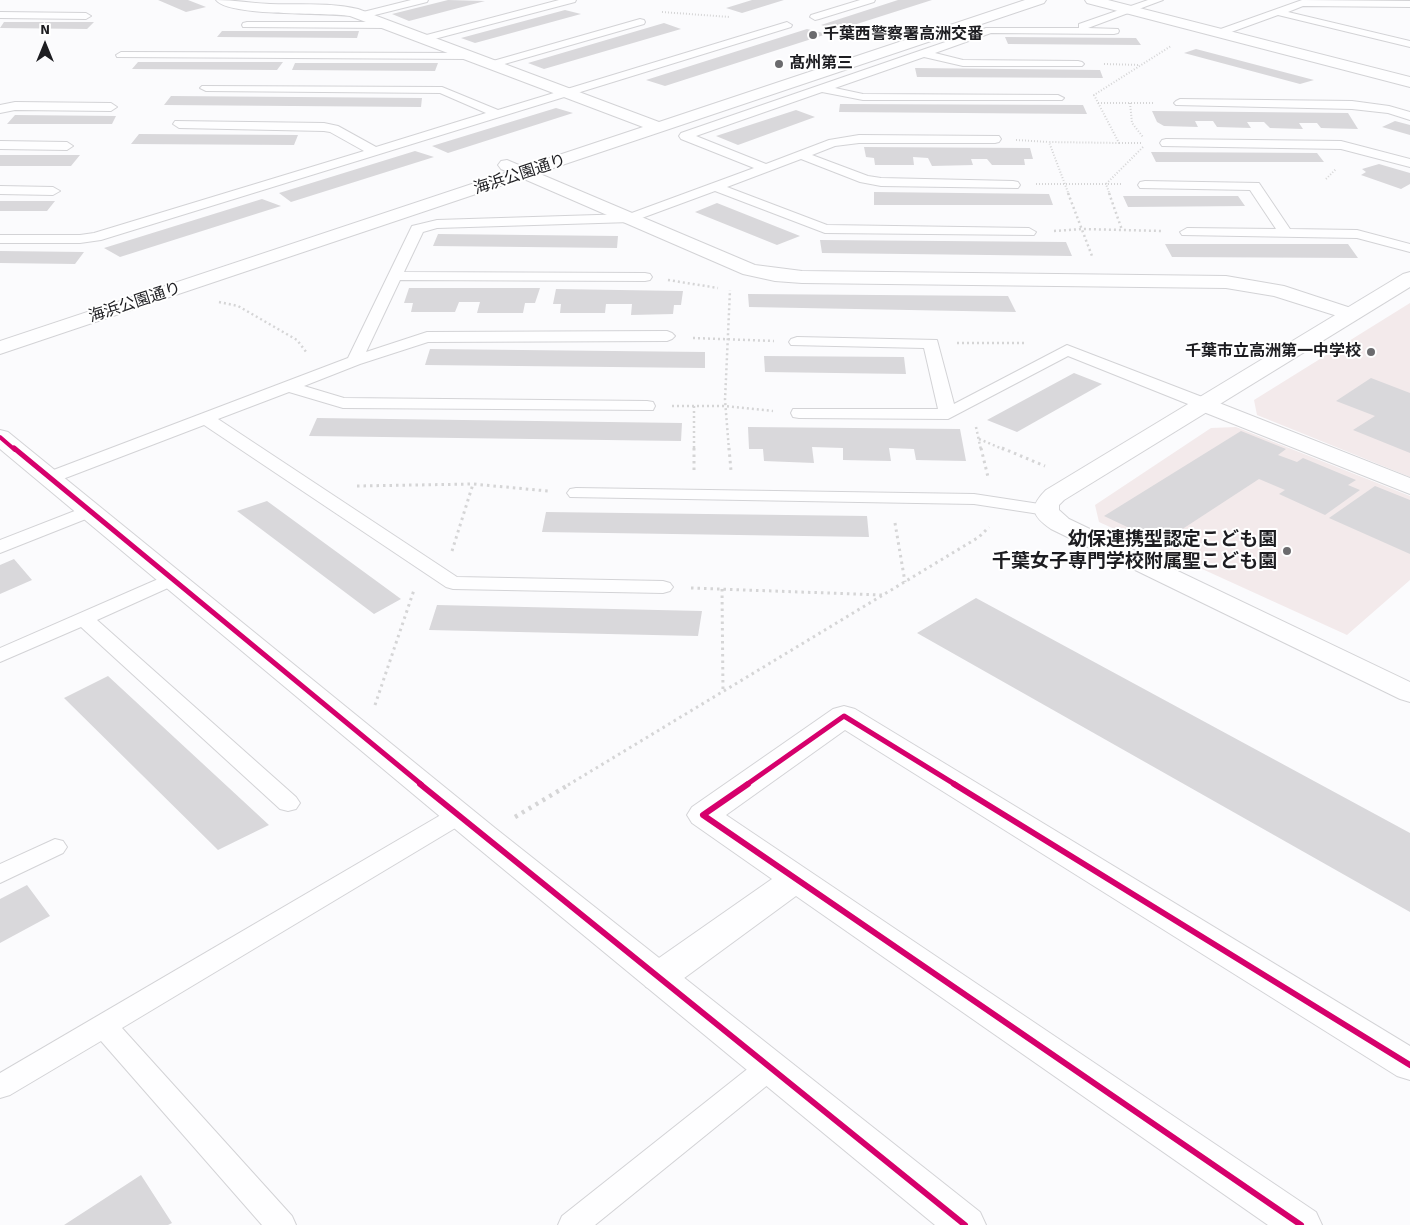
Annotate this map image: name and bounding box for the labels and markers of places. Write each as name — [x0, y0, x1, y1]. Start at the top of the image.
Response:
place label: 千葉西警察署高洲交番 — [823, 25, 983, 45]
marker: 千葉西警察署高洲交番 — [807, 29, 819, 41]
place label: 髙州第三 — [789, 54, 853, 74]
marker: 髙州第三 — [773, 58, 785, 70]
place label: 千葉市立高洲第一中学校 — [1185, 342, 1361, 362]
marker: 千葉市立高洲第一中学校 — [1365, 346, 1377, 358]
place label: 幼保連携型認定こども園 千葉女子専門学校附属聖こども園 — [992, 529, 1277, 573]
marker: 幼保連携型認定こども園 千葉女子専門学校附属聖こども園 — [1281, 545, 1293, 557]

